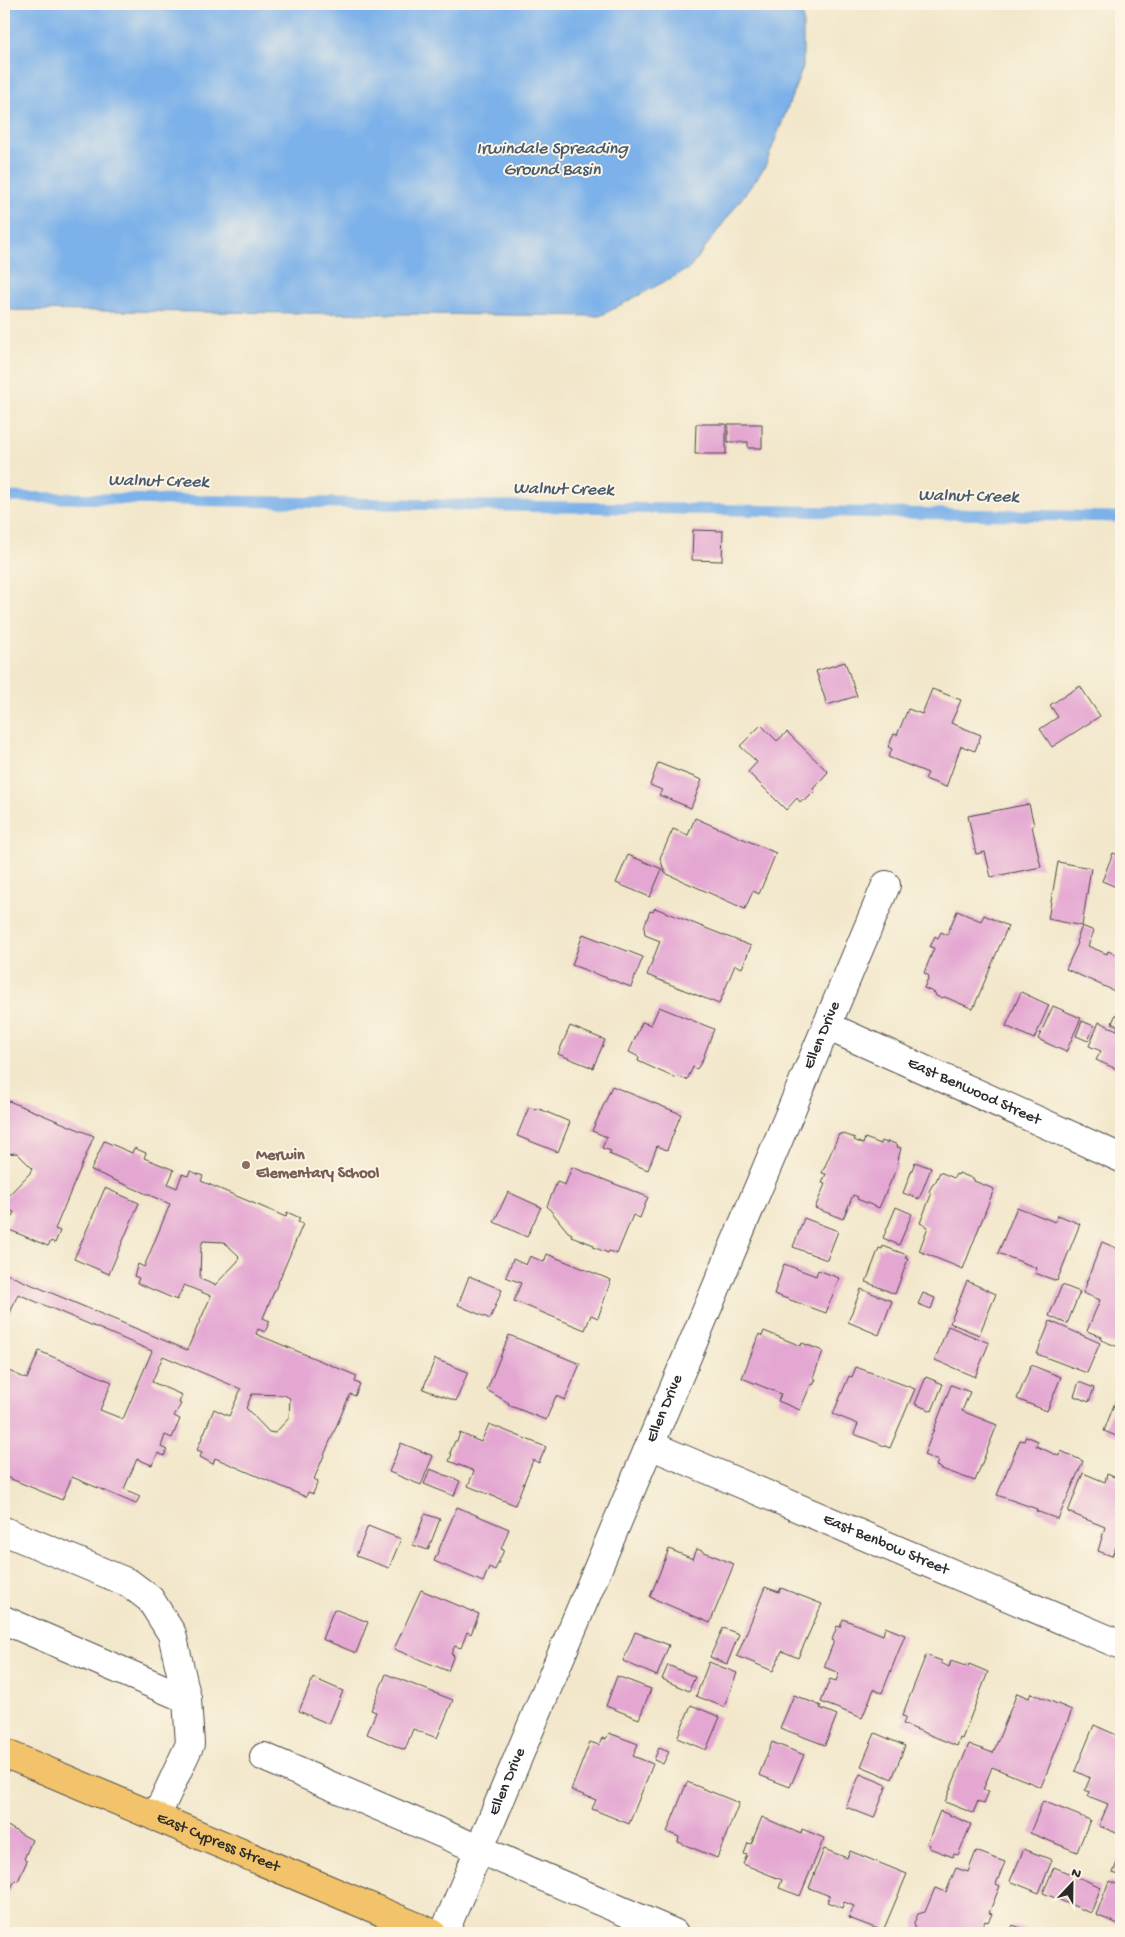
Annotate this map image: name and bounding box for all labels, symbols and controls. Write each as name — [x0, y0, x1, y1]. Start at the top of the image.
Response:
water label: Irwindale Spreading Ground Basin — [476, 139, 629, 181]
water label: Walnut Creek — [108, 471, 210, 493]
water label: Walnut Creek — [513, 479, 615, 501]
water label: Walnut Creek — [918, 486, 1020, 508]
street label: Ellen Drive — [800, 998, 845, 1072]
street label: East Benwood Street — [904, 1054, 1045, 1131]
place label: Merwin Elementary School — [256, 1147, 380, 1184]
marker: Merwin Elementary School — [240, 1159, 252, 1171]
street label: Ellen Drive — [642, 1371, 688, 1445]
street label: East Benbow Street — [820, 1510, 953, 1581]
street label: Ellen Drive — [485, 1745, 531, 1819]
street label: East Cypress Street — [153, 1809, 284, 1878]
north arrow — [1048, 1860, 1098, 1910]
text: N — [1069, 1865, 1083, 1884]

